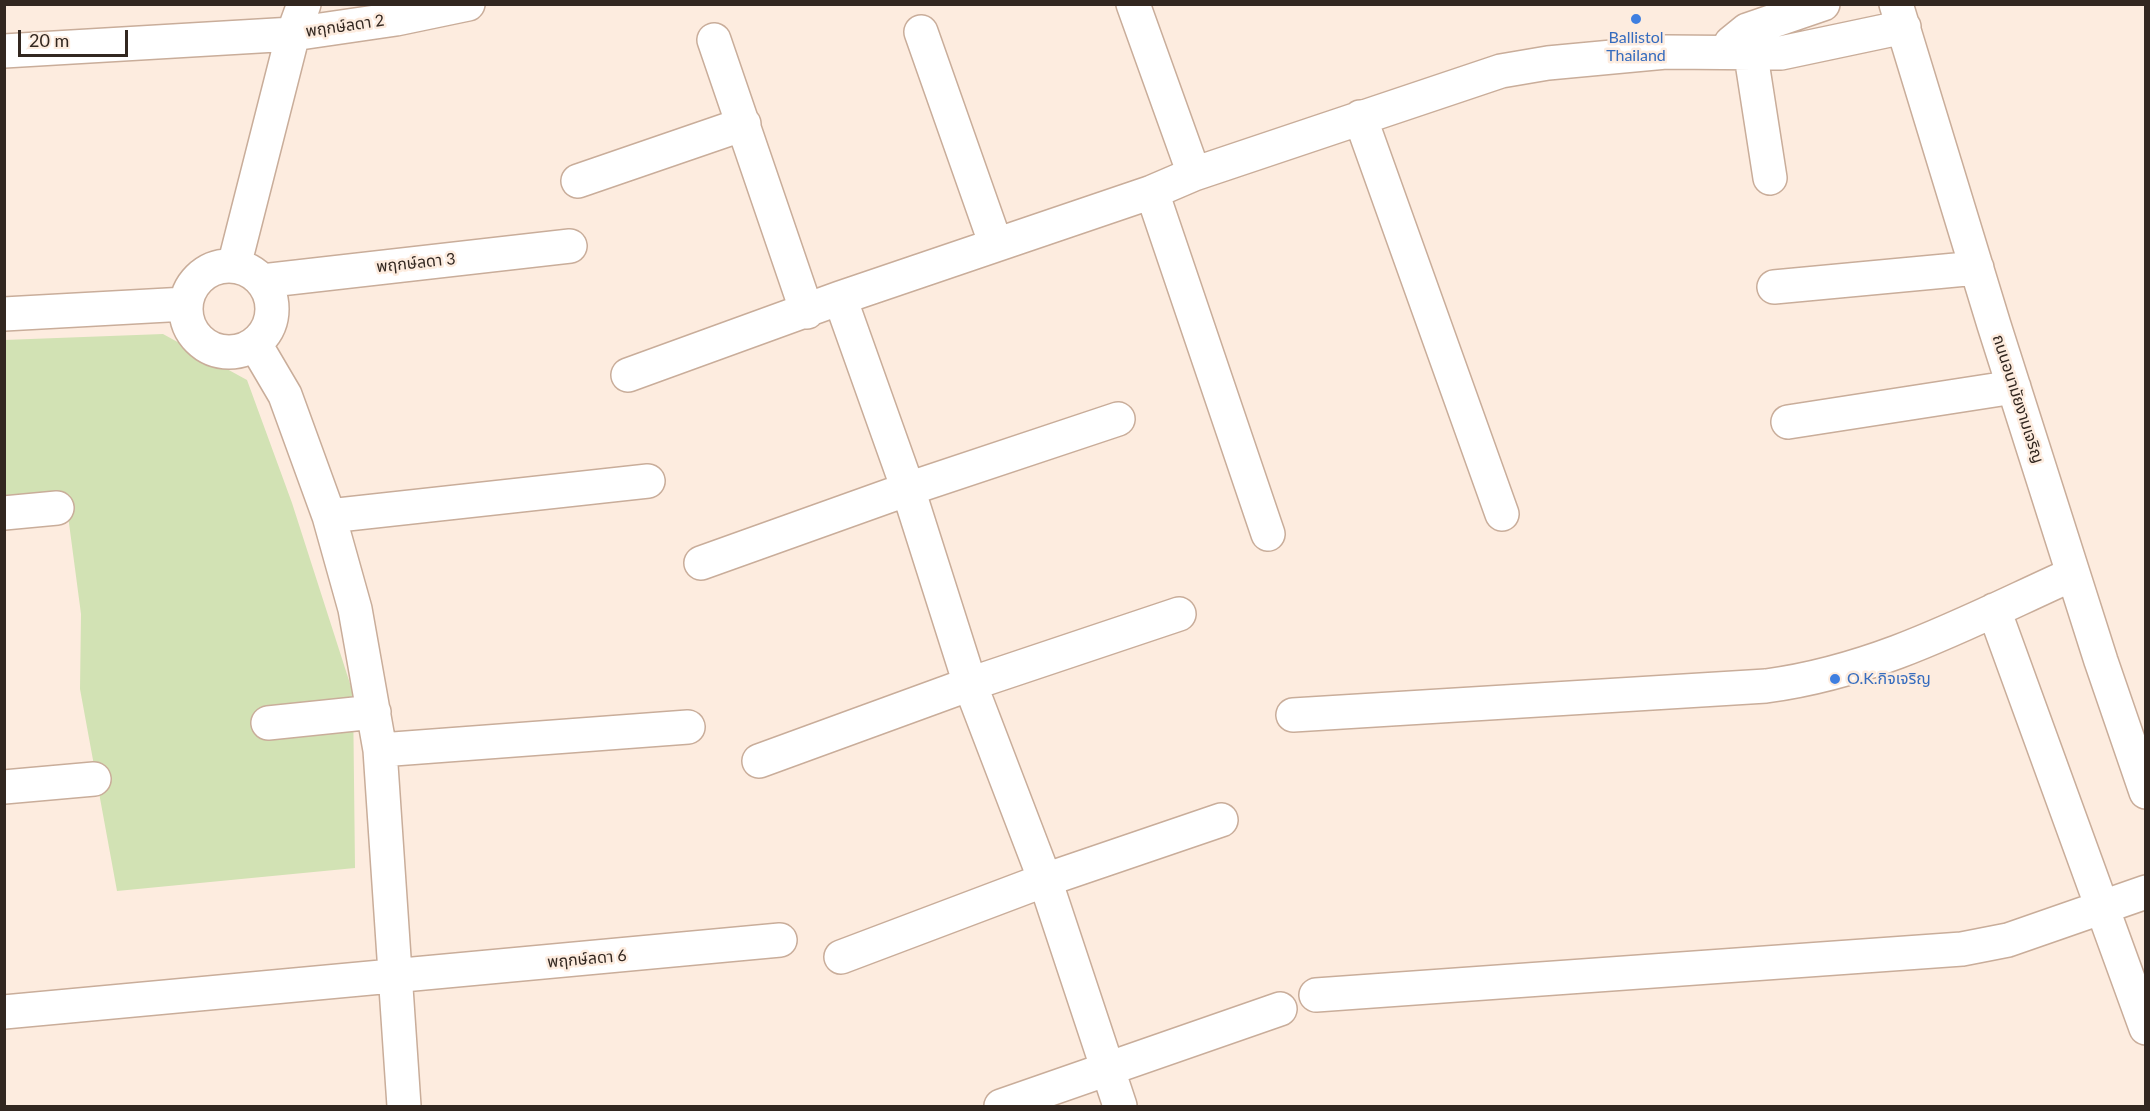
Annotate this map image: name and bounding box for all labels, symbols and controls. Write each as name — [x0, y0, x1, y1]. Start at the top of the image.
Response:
street label: พฤกษ์ลดา 2 — [304, 11, 386, 41]
marker: Ballistol Thailand — [1629, 12, 1643, 26]
scale bar — [21, 18, 130, 56]
place label: Ballistol Thailand — [1606, 28, 1666, 66]
text: 20 m — [29, 29, 69, 51]
street label: พฤกษ์ลดา 3 — [375, 249, 457, 277]
street label: ถนนอนามัยงามเจริญ — [1988, 332, 2048, 466]
place label: O.K.กิจเจริญ — [1847, 669, 1931, 689]
marker: O.K.กิจเจริญ — [1828, 672, 1842, 686]
street label: พฤกษ์ลดา 6 — [547, 946, 627, 972]

